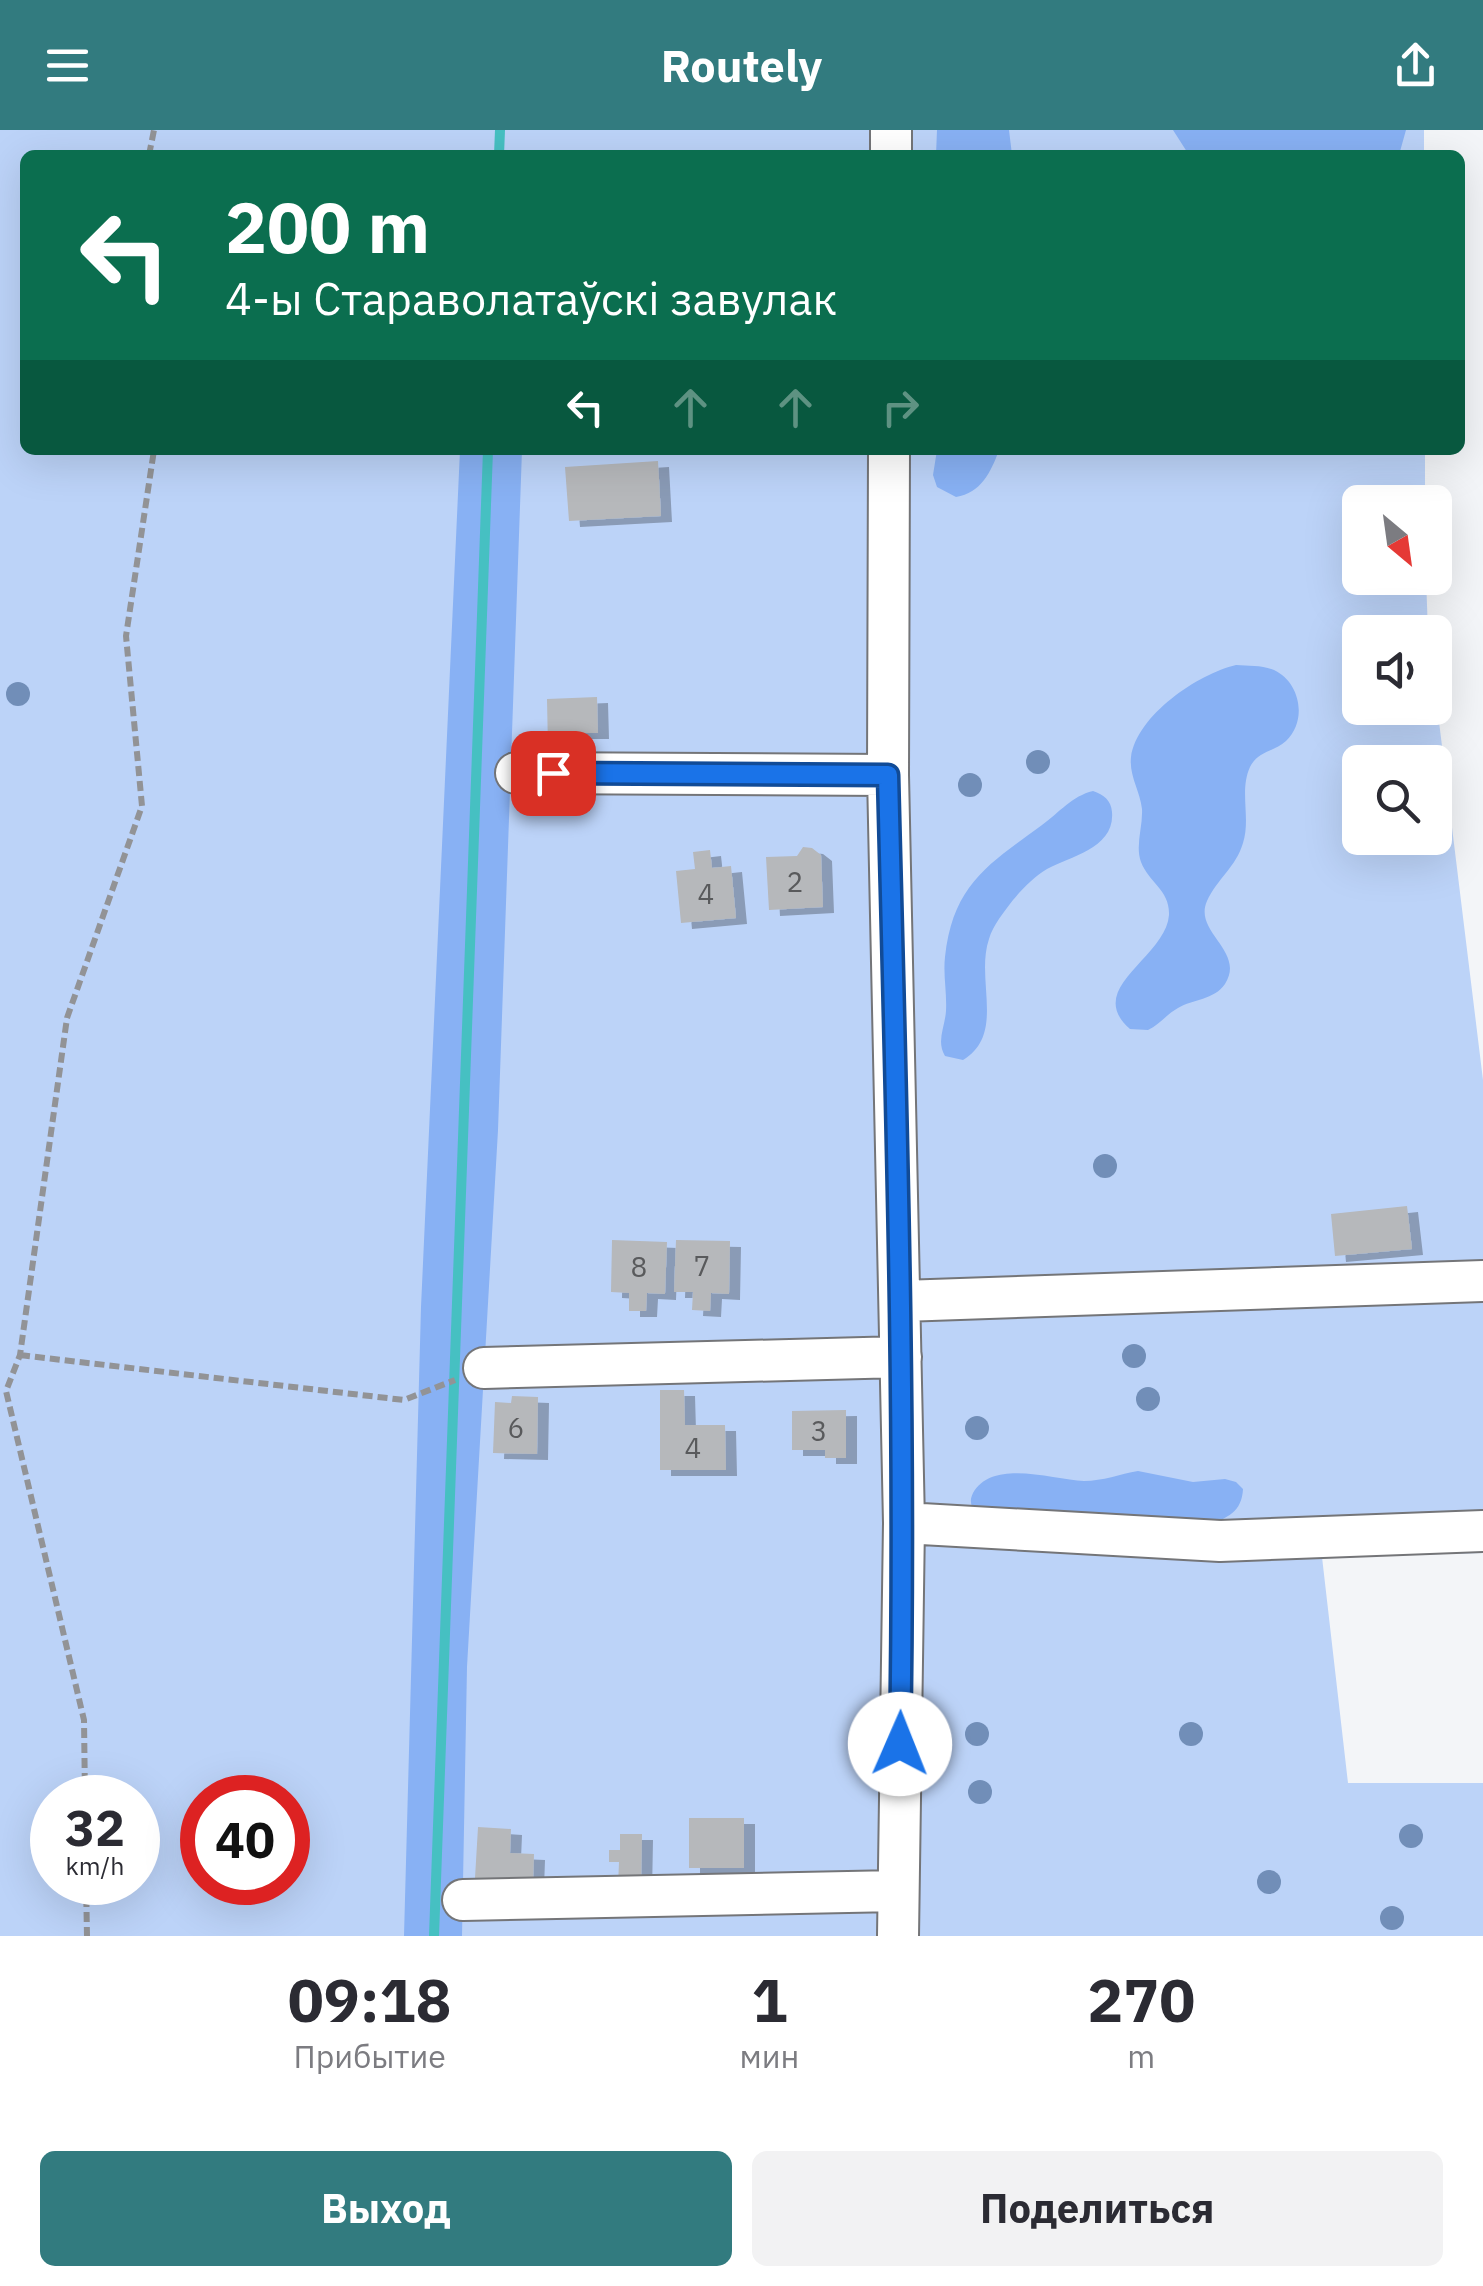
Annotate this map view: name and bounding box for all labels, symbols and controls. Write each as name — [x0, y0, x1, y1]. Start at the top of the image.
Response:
text: Routely — [661, 36, 822, 94]
icon: menu — [40, 38, 95, 93]
icon: share — [1388, 38, 1443, 93]
text: 200 m — [225, 181, 430, 272]
icon: left — [60, 190, 190, 320]
text: 4-ы Стараволатаўскі завулак — [225, 269, 837, 327]
icon: left — [558, 380, 613, 435]
icon: ahead — [663, 380, 718, 435]
icon: ahead — [768, 380, 823, 435]
icon: right — [873, 380, 928, 435]
north arrow — [1342, 485, 1452, 595]
map controls — [1342, 485, 1452, 855]
button: sound — [1342, 615, 1452, 725]
pin — [511, 731, 596, 816]
button: search — [1342, 745, 1452, 855]
icon: arrive — [526, 746, 581, 801]
house number: 2 — [787, 863, 803, 900]
house number: 4 — [698, 875, 714, 912]
house number: 7 — [694, 1247, 710, 1284]
house number: 8 — [631, 1248, 647, 1285]
house number: 6 — [508, 1409, 524, 1446]
house number: 3 — [811, 1412, 827, 1449]
house number: 4 — [685, 1429, 701, 1466]
position arrow — [848, 1692, 952, 1796]
speed limit sign: 40 — [180, 1775, 310, 1905]
text: 32 — [65, 1795, 125, 1860]
text: km/h — [66, 1849, 124, 1882]
text: 09:18 — [288, 1960, 452, 2039]
text: 1 — [751, 1960, 787, 2039]
text: 270 — [1087, 1960, 1195, 2039]
text: Прибытие — [294, 2035, 446, 2077]
text: мин — [739, 2035, 799, 2077]
text: m — [1127, 2035, 1155, 2077]
button: Выход — [40, 2151, 732, 2266]
button: Поделиться — [752, 2151, 1443, 2266]

